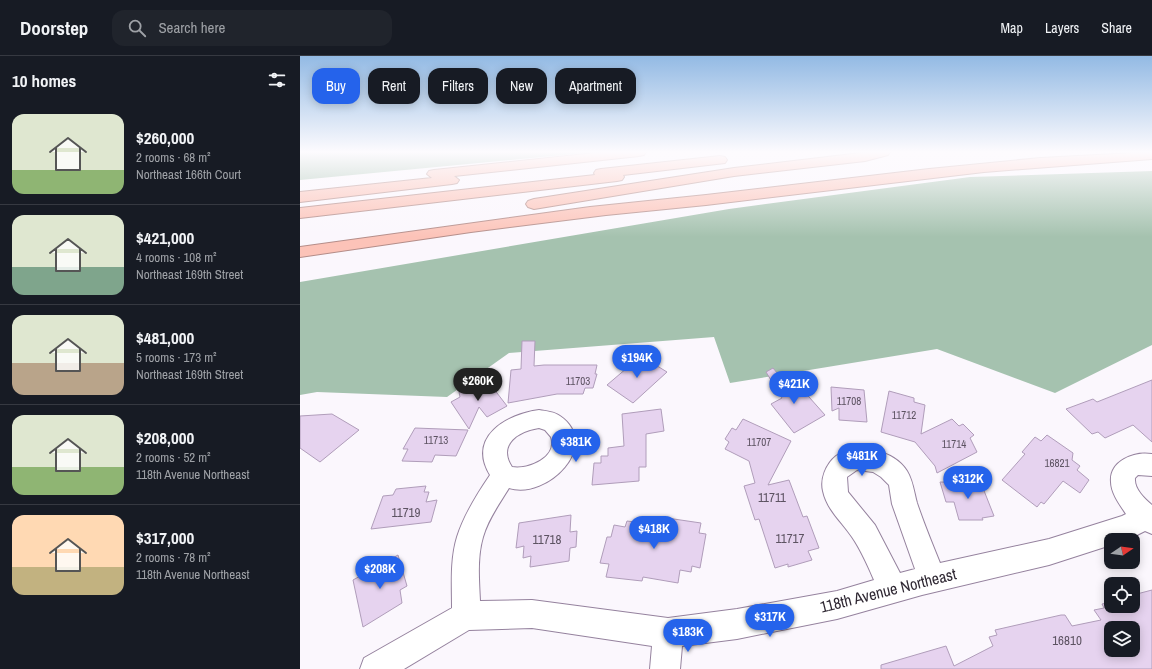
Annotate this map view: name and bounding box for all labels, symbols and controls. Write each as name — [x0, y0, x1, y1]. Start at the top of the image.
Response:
search box — [112, 10, 392, 46]
text: Doorstep — [20, 15, 88, 41]
icon: search — [126, 17, 148, 39]
text: Search here — [158, 17, 225, 38]
text: Map — [1001, 19, 1023, 37]
text: Layers — [1045, 19, 1079, 37]
text: Share — [1101, 19, 1132, 37]
chip: Buy — [312, 68, 360, 104]
chip: Rent — [368, 68, 420, 104]
chip: Filters — [428, 68, 488, 104]
chip: New — [496, 68, 547, 104]
chip: Apartment — [555, 68, 636, 104]
text: 10 homes — [12, 69, 76, 92]
icon: filters — [266, 69, 288, 91]
text: $260,000 — [136, 126, 194, 149]
icon: home — [44, 130, 92, 178]
text: 2 rooms · 68 m² — [136, 149, 211, 166]
text: Northeast 166th Court — [136, 166, 241, 183]
text: $421,000 — [136, 226, 194, 249]
icon: home — [44, 231, 92, 279]
text: 4 rooms · 108 m² — [136, 249, 217, 266]
text: Northeast 169th Street — [136, 266, 243, 283]
text: $481,000 — [136, 326, 194, 349]
icon: home — [44, 331, 92, 379]
pin: $194K — [609, 345, 665, 379]
text: 5 rooms · 173 m² — [136, 349, 217, 366]
text: $194K — [621, 349, 653, 366]
text: Northeast 169th Street — [136, 366, 243, 383]
pin: $260K — [450, 368, 506, 402]
pin: $421K — [766, 371, 822, 405]
text: $260K — [462, 372, 494, 389]
house number: 11703 — [566, 374, 590, 388]
text: $421K — [778, 375, 810, 392]
house number: 11708 — [837, 394, 861, 408]
house number: 11712 — [892, 408, 916, 422]
text: $208,000 — [136, 426, 194, 449]
pin: $381K — [548, 429, 604, 463]
icon: home — [44, 431, 92, 479]
house number: 11713 — [424, 433, 448, 447]
text: $381K — [560, 433, 592, 450]
house number: 11707 — [747, 435, 771, 449]
house number: 11714 — [942, 437, 966, 451]
pin: $481K — [834, 443, 890, 477]
text: $481K — [846, 447, 878, 464]
text: 2 rooms · 52 m² — [136, 449, 211, 466]
house number: 16821 — [1044, 456, 1070, 470]
text: 118th Avenue Northeast — [136, 466, 249, 483]
pin: $312K — [940, 466, 996, 500]
text: $312K — [952, 470, 984, 487]
house number: 11711 — [758, 489, 786, 506]
house number: 11719 — [392, 504, 420, 521]
pin: $418K — [626, 516, 682, 550]
text: $418K — [638, 520, 670, 537]
text: $317,000 — [136, 526, 194, 549]
house number: 11717 — [776, 530, 804, 547]
icon: home — [44, 531, 92, 579]
house number: 11718 — [533, 531, 561, 548]
north arrow — [1104, 533, 1140, 569]
map controls — [1104, 533, 1140, 657]
text: 2 rooms · 78 m² — [136, 549, 211, 566]
pin: $208K — [352, 556, 408, 590]
text: $208K — [364, 560, 396, 577]
street label: 118th Avenue Northeast — [818, 562, 959, 618]
text: 118th Avenue Northeast — [136, 566, 249, 583]
button: locate — [1104, 577, 1140, 613]
pin: $317K — [742, 604, 798, 638]
text: $317K — [754, 608, 786, 625]
pin: $183K — [660, 619, 716, 653]
button: layers — [1104, 621, 1140, 657]
text: $183K — [672, 623, 704, 640]
house number: 16810 — [1052, 632, 1082, 649]

